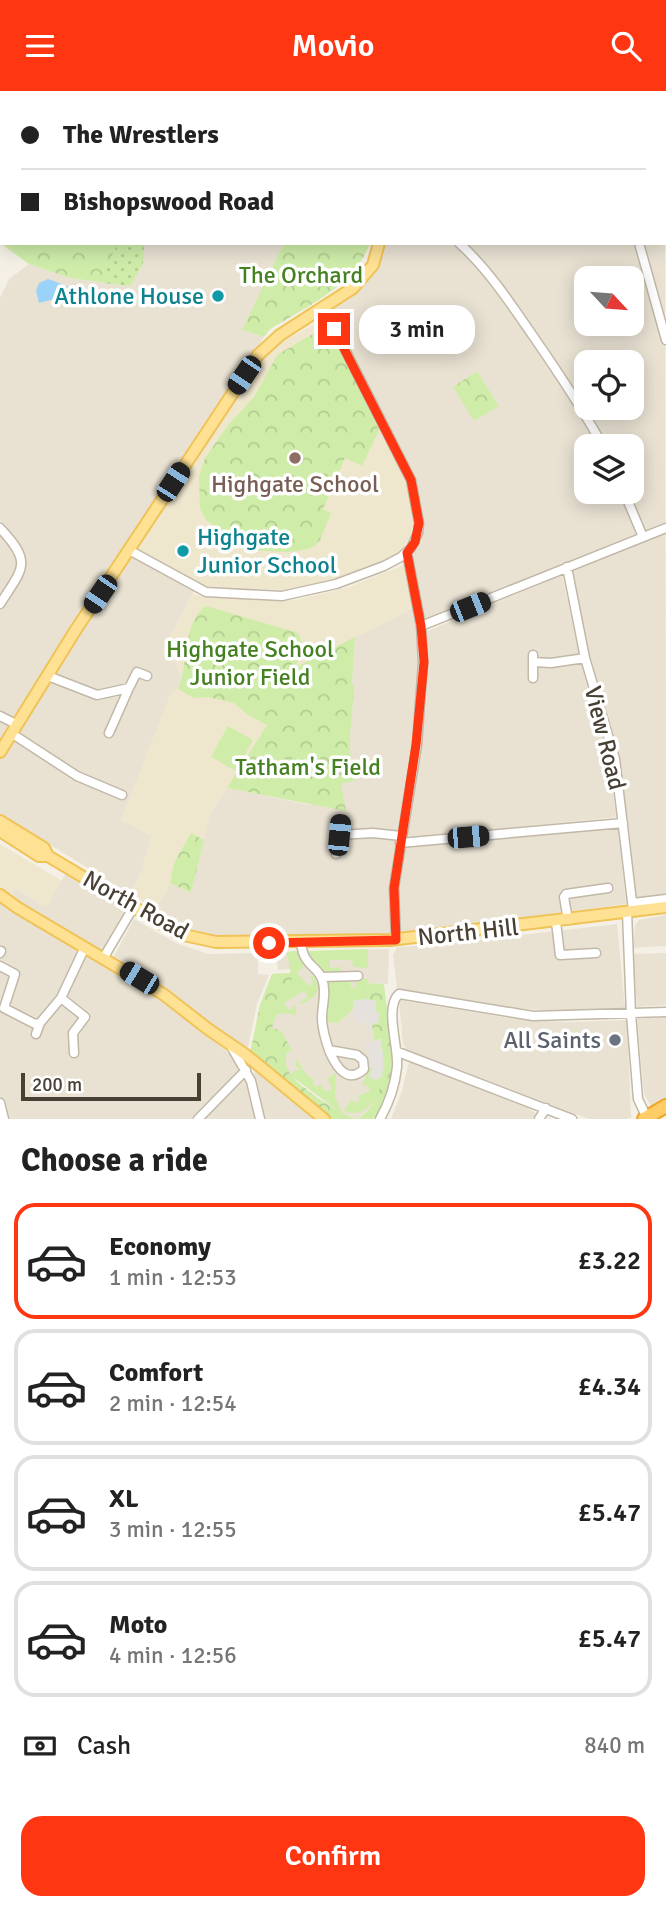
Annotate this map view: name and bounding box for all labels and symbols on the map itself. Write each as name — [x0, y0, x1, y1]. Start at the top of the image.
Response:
park label: The Orchard — [239, 260, 363, 290]
north arrow — [574, 266, 644, 336]
place label: Athlone House — [54, 281, 204, 311]
marker: Athlone House — [210, 288, 226, 304]
callout: 3 min — [358, 305, 474, 353]
route end — [318, 313, 350, 345]
car — [224, 352, 265, 398]
marker: Highgate School — [287, 450, 303, 466]
car — [153, 459, 194, 505]
place label: Highgate School — [211, 469, 379, 499]
place label: Highgate Junior School — [197, 522, 337, 580]
marker: Highgate Junior School — [175, 543, 191, 559]
car — [80, 571, 121, 617]
car — [447, 589, 494, 625]
park label: Highgate School Junior Field — [166, 634, 334, 692]
street label: View Road — [578, 683, 632, 793]
park label: Tatham's Field — [235, 752, 381, 782]
car — [327, 813, 352, 857]
car — [447, 825, 490, 849]
street label: North Road — [78, 864, 194, 946]
street label: North Hill — [416, 912, 520, 952]
route start — [253, 927, 285, 959]
car — [116, 958, 163, 998]
place label: All Saints — [503, 1025, 601, 1055]
marker: All Saints — [607, 1032, 623, 1048]
scale bar — [21, 1070, 201, 1102]

